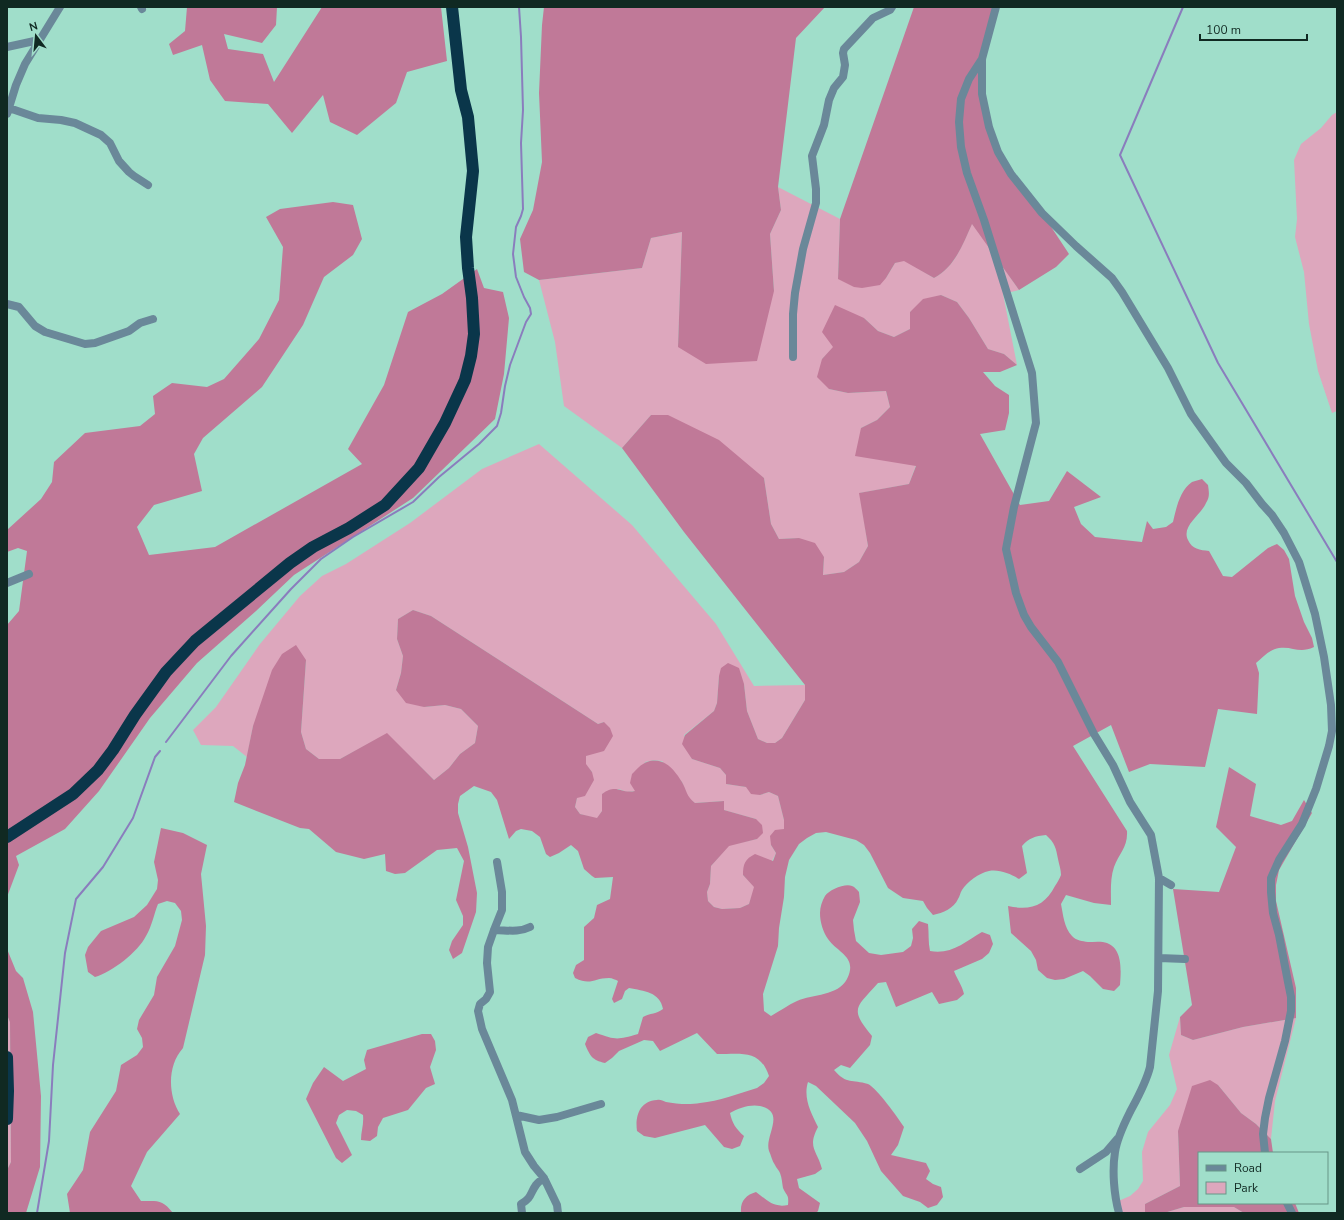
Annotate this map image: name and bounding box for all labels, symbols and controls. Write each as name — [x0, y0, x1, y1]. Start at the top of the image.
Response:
north arrow — [16, 16, 56, 56]
scale bar — [1200, 16, 1307, 42]
text: N — [27, 19, 39, 35]
text: 100 m — [1206, 22, 1241, 38]
legend — [1198, 1152, 1328, 1204]
text: Road — [1234, 1160, 1262, 1176]
text: Park — [1234, 1180, 1259, 1196]

